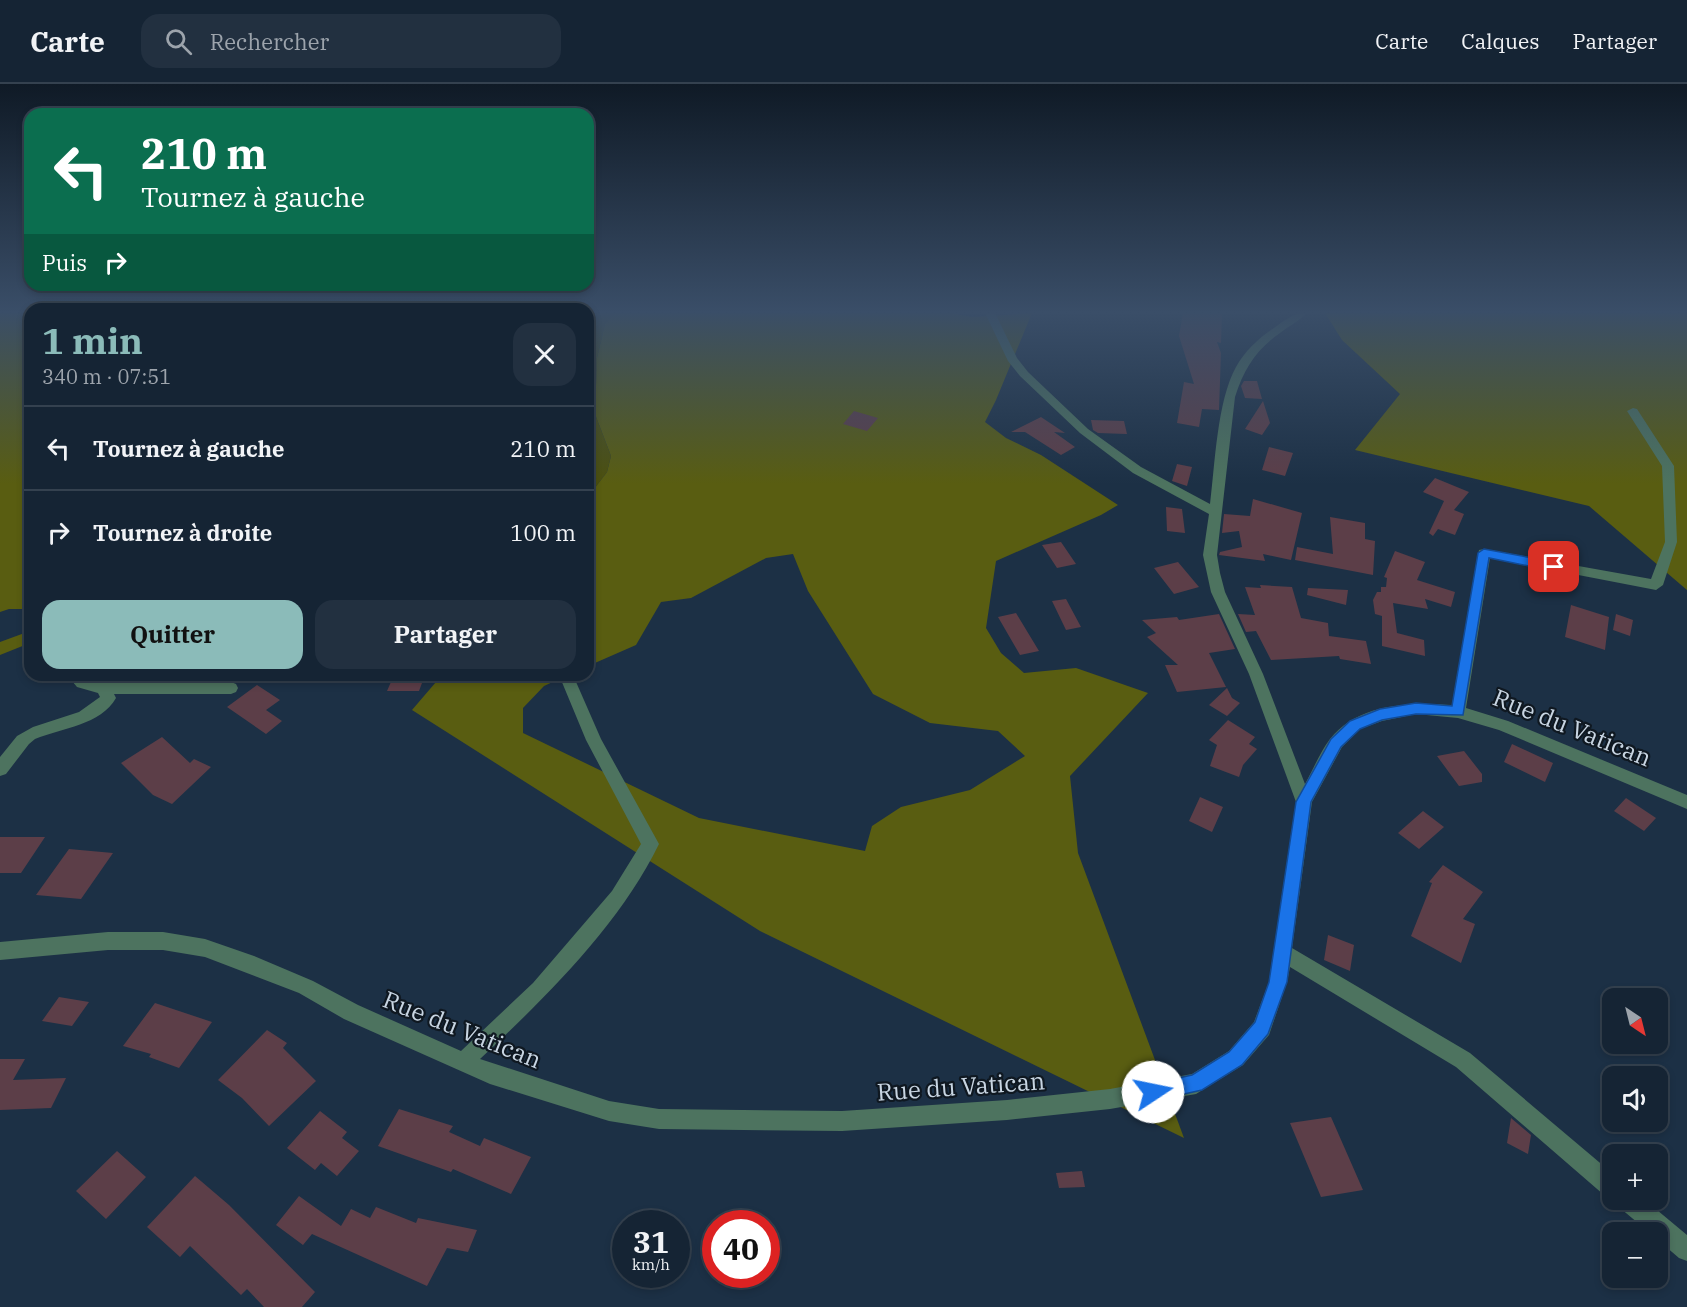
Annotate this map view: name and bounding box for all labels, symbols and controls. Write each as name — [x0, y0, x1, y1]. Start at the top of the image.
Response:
search box — [141, 14, 561, 68]
text: Carte — [30, 23, 105, 60]
icon: search — [162, 25, 195, 58]
text: Rechercher — [210, 27, 329, 56]
text: Carte — [1375, 27, 1428, 55]
text: Calques — [1461, 27, 1540, 55]
text: Partager — [1573, 27, 1657, 55]
text: 210 m — [141, 126, 267, 181]
icon: left — [42, 132, 120, 210]
text: Tournez à gauche — [141, 179, 365, 214]
icon: right — [99, 246, 132, 279]
text: Puis — [42, 248, 87, 277]
text: 1 min — [42, 317, 143, 364]
button: close — [513, 323, 576, 386]
text: 340 m · 07:51 — [42, 363, 171, 390]
icon: left — [42, 432, 75, 465]
text: Tournez à gauche — [93, 434, 284, 463]
text: 210 m — [510, 434, 576, 463]
icon: right — [42, 516, 75, 549]
text: Tournez à droite — [93, 518, 272, 547]
text: 100 m — [510, 518, 576, 547]
pin — [1528, 541, 1579, 592]
icon: arrive — [1537, 550, 1570, 583]
button: Quitter — [42, 600, 303, 669]
button: Partager — [315, 600, 576, 669]
street label: Rue du Vatican — [1488, 681, 1656, 773]
street label: Rue du Vatican — [378, 983, 546, 1075]
north arrow — [1602, 988, 1668, 1054]
map controls — [1602, 988, 1668, 1288]
position arrow — [1121, 1060, 1185, 1124]
street label: Rue du Vatican — [876, 1064, 1046, 1108]
button: sound — [1602, 1066, 1668, 1132]
button: + — [1602, 1144, 1668, 1210]
speed limit sign: 40 — [702, 1210, 780, 1288]
text: 31 — [633, 1222, 669, 1261]
button: − — [1602, 1222, 1668, 1288]
text: km/h — [632, 1255, 670, 1274]

